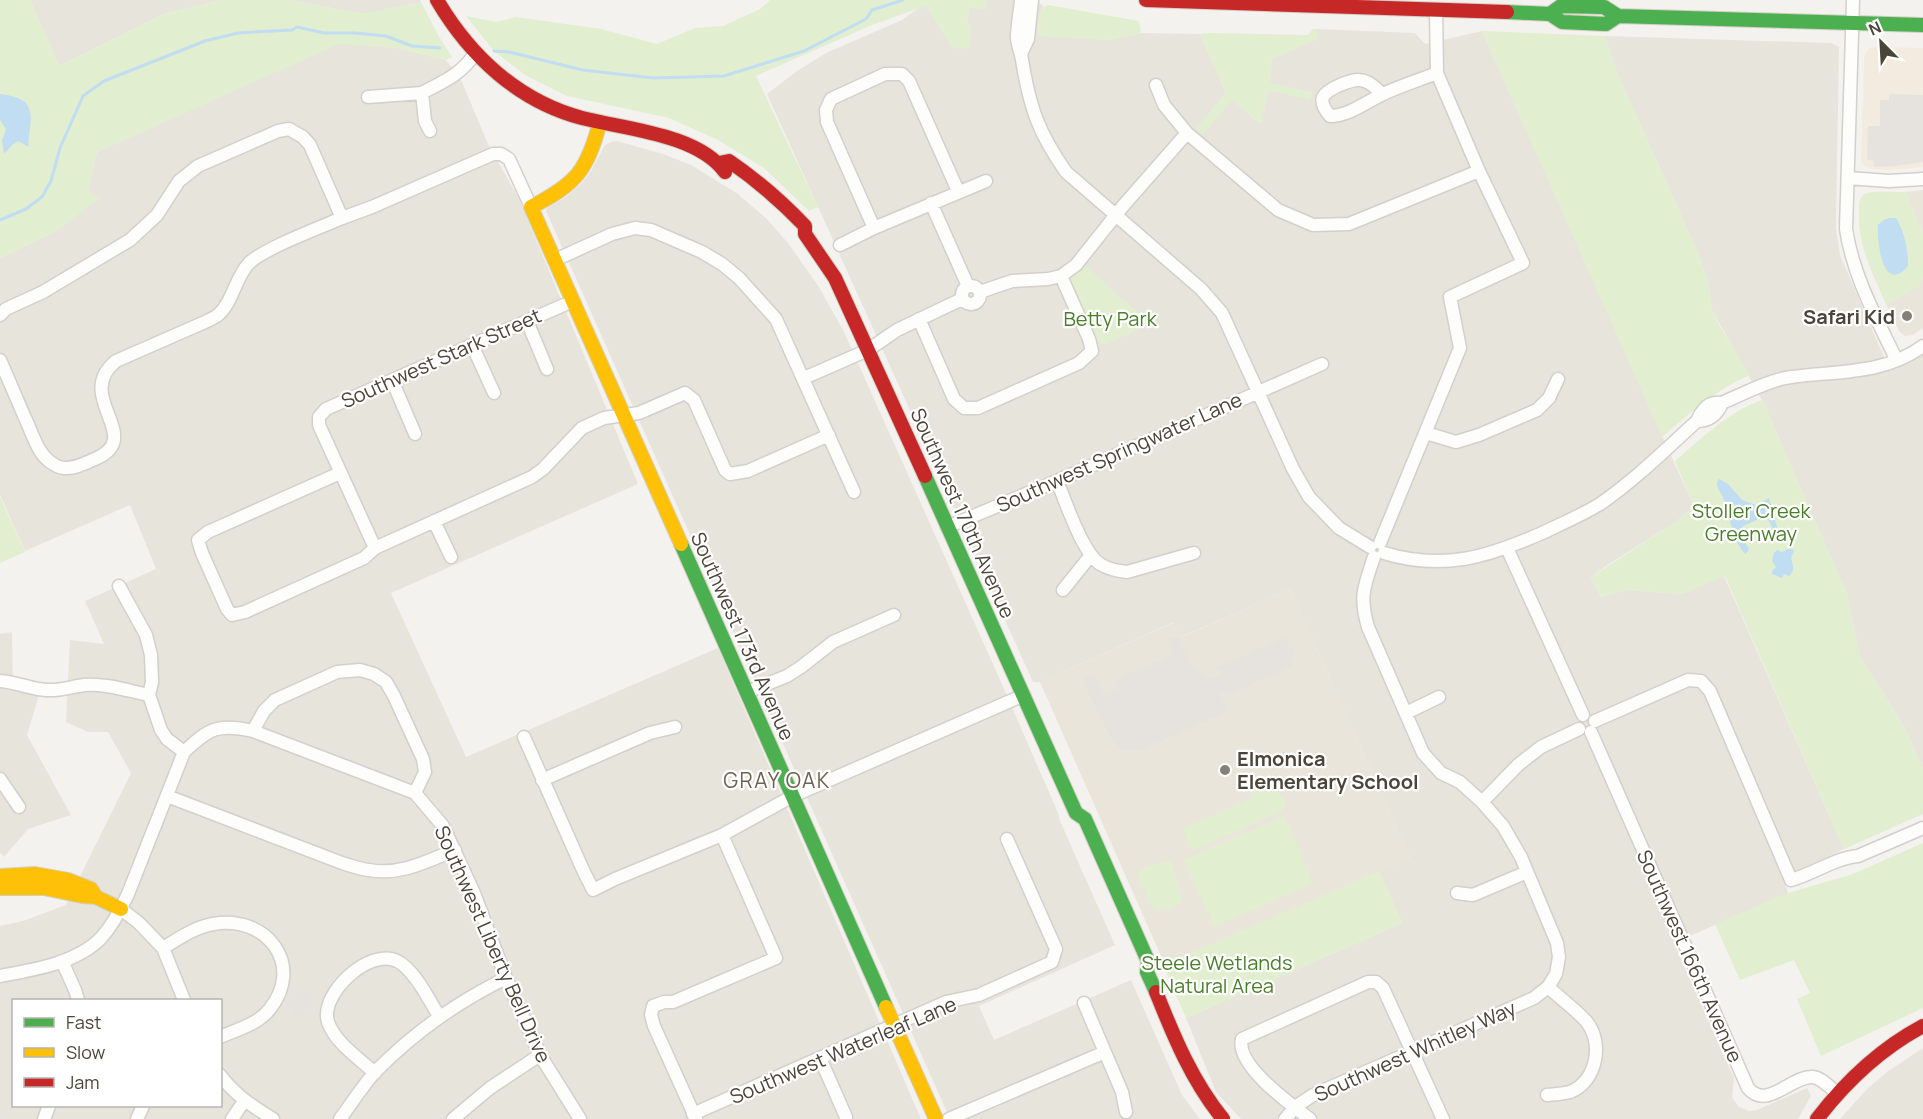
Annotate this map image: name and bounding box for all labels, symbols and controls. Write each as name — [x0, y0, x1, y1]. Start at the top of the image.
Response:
north arrow — [1851, 12, 1911, 72]
text: N — [1865, 16, 1885, 41]
street label: Southwest Stark Street — [337, 302, 545, 414]
place label: Safari Kid — [1803, 303, 1895, 330]
park label: Betty Park — [1063, 305, 1158, 332]
marker: Safari Kid — [1900, 309, 1914, 323]
street label: Southwest Springwater Lane — [992, 386, 1246, 518]
street label: Southwest 170th Avenue — [904, 404, 1022, 622]
park label: Stoller Creek Greenway — [1692, 497, 1811, 547]
street label: Southwest 173rd Avenue — [685, 528, 801, 744]
place label: Elmonica Elementary School — [1237, 745, 1419, 795]
marker: Elmonica Elementary School — [1218, 763, 1232, 777]
district label: GRAY OAK — [723, 766, 831, 794]
street label: Southwest Liberty Bell Drive — [428, 821, 558, 1067]
street label: Southwest 166th Avenue — [1631, 845, 1749, 1067]
park label: Steele Wetlands Natural Area — [1142, 949, 1292, 999]
street label: Southwest Waterleaf Lane — [726, 990, 960, 1110]
street label: Southwest Whitley Way — [1310, 994, 1520, 1108]
legend — [12, 999, 222, 1107]
text: Fast — [66, 1010, 101, 1034]
text: Slow — [66, 1040, 106, 1064]
text: Jam — [66, 1070, 100, 1094]

